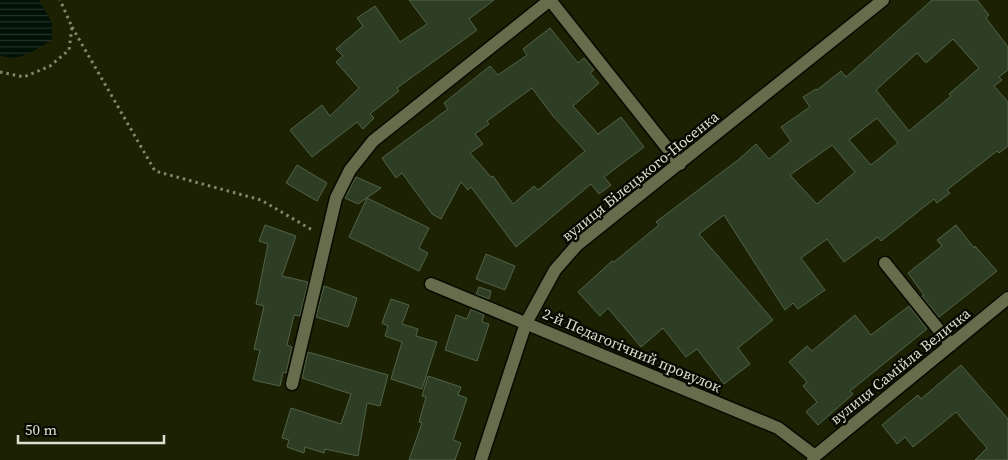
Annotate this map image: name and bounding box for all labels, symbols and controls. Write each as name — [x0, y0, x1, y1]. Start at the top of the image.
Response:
street label: вулиця Білецького-Носенка — [557, 106, 723, 246]
street label: 2-й Педагогічний провулок — [539, 303, 725, 398]
street label: вулиця Самійла Величка — [825, 303, 975, 429]
scale bar — [18, 412, 164, 444]
text: 50 m — [25, 419, 57, 440]

